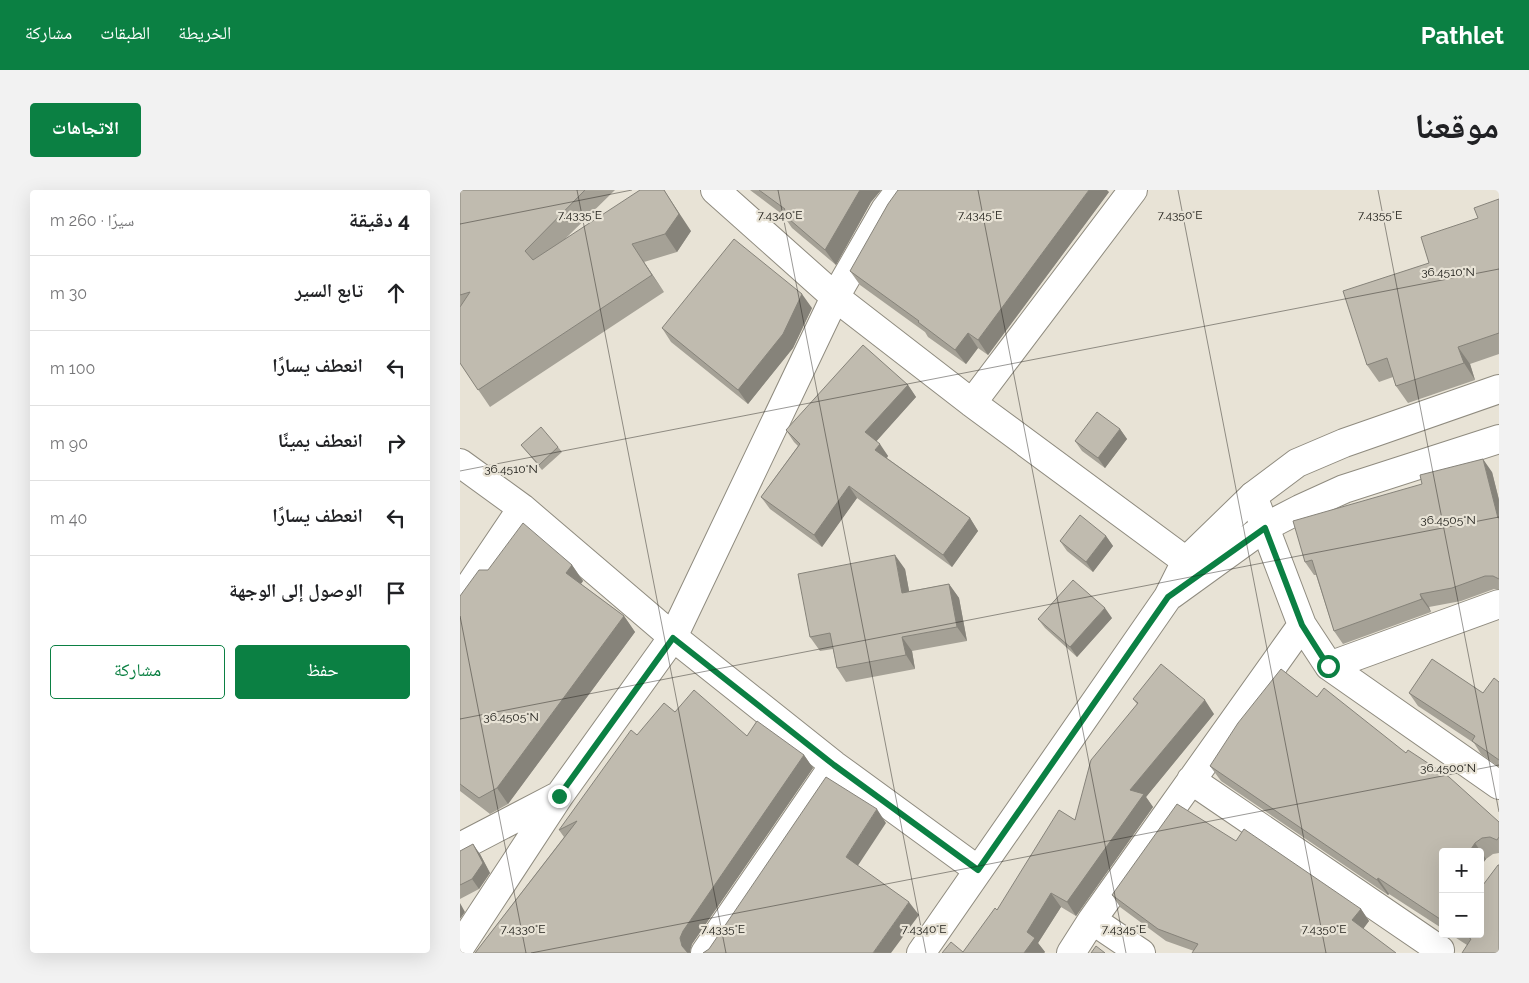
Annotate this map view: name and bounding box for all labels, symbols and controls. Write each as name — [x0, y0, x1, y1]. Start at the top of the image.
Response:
text: Pathlet — [1421, 21, 1504, 50]
text: مشاركة — [25, 22, 72, 43]
text: الطبقات — [100, 22, 150, 43]
text: الخريطة — [178, 22, 231, 43]
button: الاتجاهات — [30, 103, 141, 157]
text: موقعنا — [1414, 105, 1499, 146]
text: 4 دقيقة — [349, 207, 410, 232]
text: 7.4335°E — [558, 208, 602, 222]
text: 7.4340°E — [757, 208, 803, 222]
text: 7.4345°E — [958, 208, 1002, 222]
text: 7.4350°E — [1157, 208, 1203, 222]
text: 7.4355°E — [1358, 208, 1402, 222]
text: سيرًا · 260 m — [50, 211, 134, 230]
text: 36.4510°N — [1421, 265, 1475, 279]
text: تابع السير — [295, 279, 363, 301]
icon: ahead — [382, 279, 410, 307]
text: 30 m — [50, 284, 87, 303]
text: انعطف يسارًا — [272, 354, 363, 376]
icon: left — [382, 354, 410, 382]
text: 100 m — [50, 359, 95, 378]
text: انعطف يمينًا — [278, 429, 363, 451]
icon: right — [382, 429, 410, 457]
text: 90 m — [50, 434, 88, 453]
text: 36.4510°N — [484, 462, 538, 476]
text: انعطف يسارًا — [272, 504, 363, 526]
icon: left — [382, 504, 410, 532]
text: 40 m — [50, 509, 87, 528]
text: 36.4505°N — [1420, 513, 1476, 527]
text: الوصول إلى الوجهة — [229, 579, 363, 601]
icon: arrive — [382, 579, 410, 607]
button: مشاركة — [50, 645, 225, 699]
button: حفظ — [235, 645, 410, 699]
route start — [1317, 655, 1340, 678]
text: 36.4505°N — [483, 710, 539, 724]
text: 36.4500°N — [1420, 761, 1476, 775]
route end — [548, 785, 571, 808]
map controls — [1439, 848, 1484, 938]
button: + — [1439, 848, 1484, 893]
button: − — [1439, 893, 1484, 938]
text: 7.4330°E — [501, 922, 545, 936]
text: 7.4335°E — [701, 922, 745, 936]
text: 7.4340°E — [901, 922, 947, 936]
text: 7.4345°E — [1102, 922, 1146, 936]
text: 7.4350°E — [1301, 922, 1347, 936]

